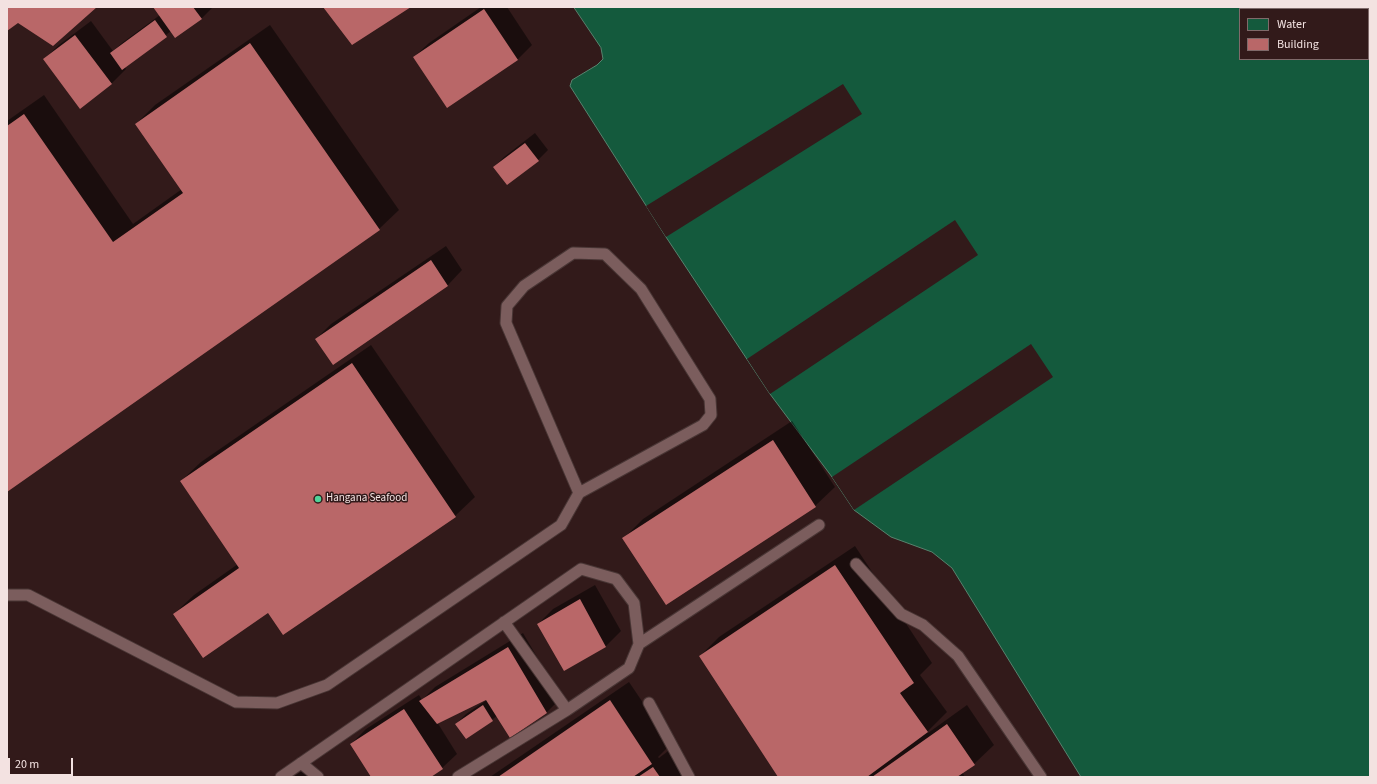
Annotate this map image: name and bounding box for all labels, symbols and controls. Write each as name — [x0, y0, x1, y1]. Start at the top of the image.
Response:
legend — [1239, 8, 1369, 60]
text: Water — [1277, 16, 1306, 33]
text: Building — [1277, 36, 1319, 53]
place label: Hangana Seafood — [326, 492, 407, 506]
marker: Hangana Seafood — [313, 494, 323, 504]
scale bar — [10, 750, 75, 776]
text: 20 m — [15, 756, 39, 773]

